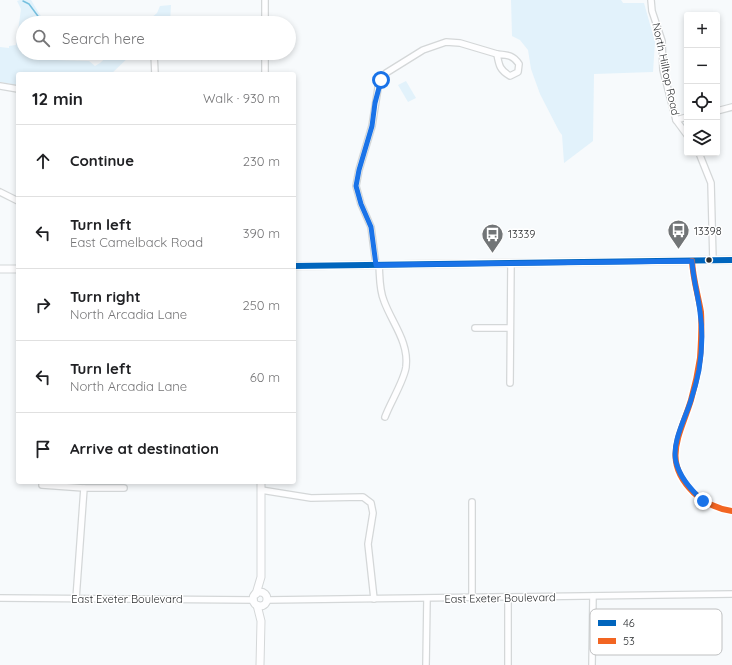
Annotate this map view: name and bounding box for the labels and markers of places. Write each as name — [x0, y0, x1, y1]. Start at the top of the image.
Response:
bus stop icon: 13398 — [666, 218, 692, 251]
bus stop icon: 13339 — [479, 221, 505, 254]
place label: 13398 — [694, 224, 722, 238]
place label: 13339 — [508, 227, 536, 241]
unlabelled marker — [704, 255, 714, 265]

